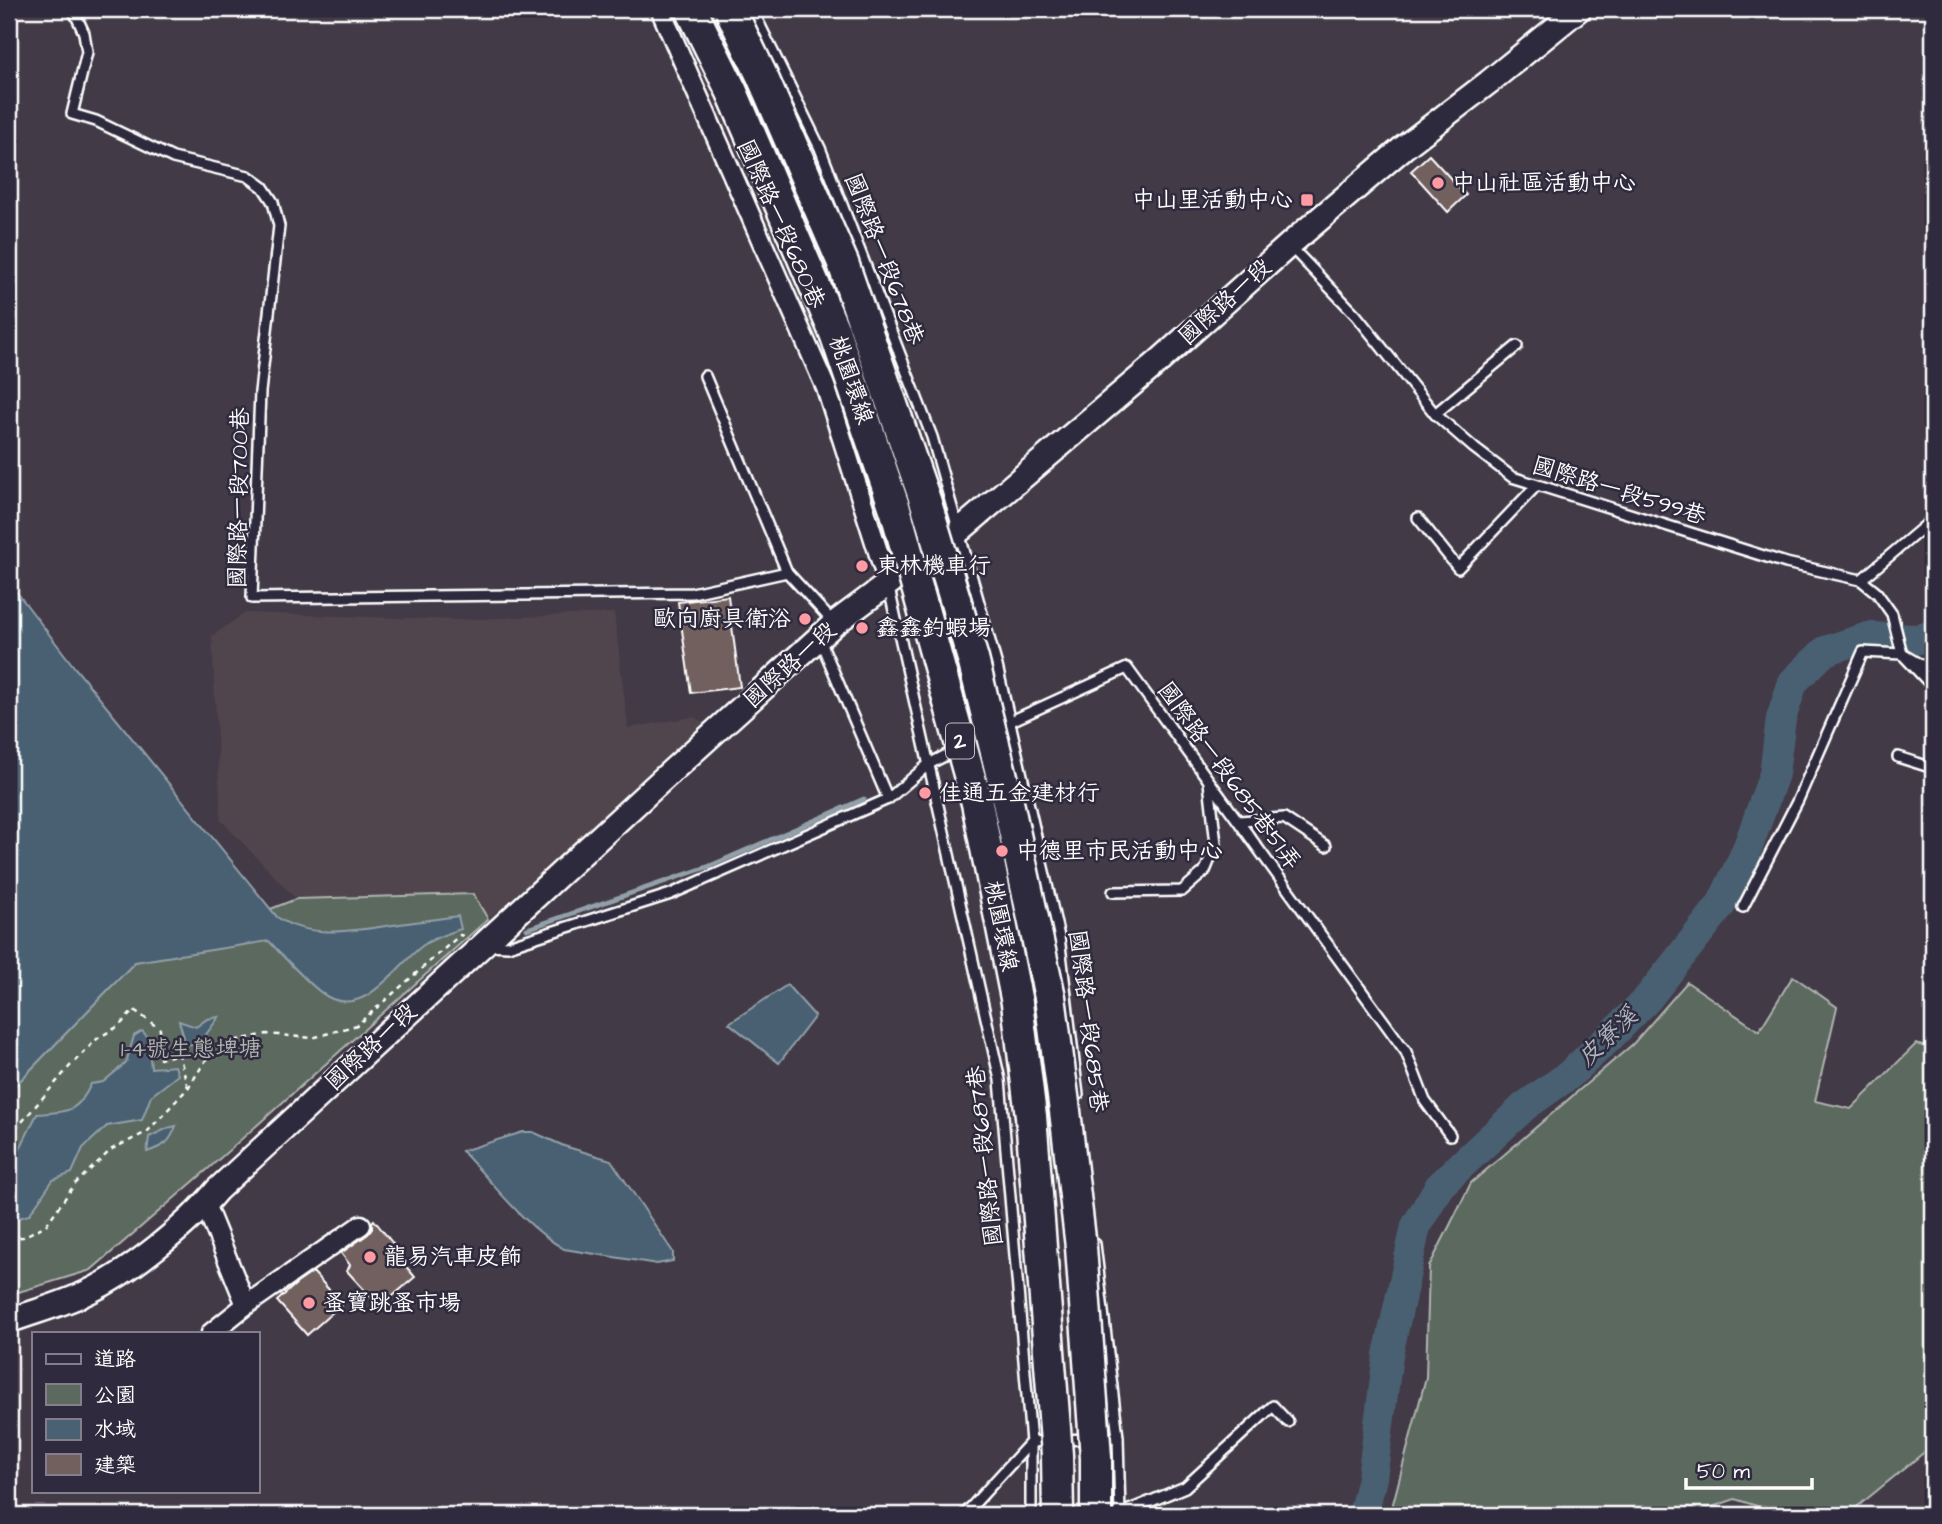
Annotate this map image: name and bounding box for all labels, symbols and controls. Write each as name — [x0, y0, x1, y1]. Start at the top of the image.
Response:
street label: 國際路一段680巷 — [729, 134, 833, 314]
place label: 中山社區活動中心 — [1452, 167, 1636, 199]
street label: 國際路一段678巷 — [837, 169, 932, 350]
marker: 中山社區活動中心 — [1430, 175, 1446, 191]
place label: 中山里活動中心 — [1132, 184, 1293, 216]
marker: 中山里活動中心 — [1299, 192, 1315, 208]
street label: 國際路一段 — [1172, 252, 1278, 352]
street label: 桃園環線 — [821, 331, 881, 429]
street label: 國際路一段700巷 — [221, 406, 257, 589]
street label: 國際路一段599巷 — [1528, 449, 1711, 533]
place label: 東林機車行 — [876, 550, 991, 582]
marker: 東林機車行 — [854, 558, 870, 574]
place label: 歐向廚具衛浴 — [653, 603, 791, 635]
marker: 歐向廚具衛浴 — [797, 611, 813, 627]
place label: 鑫鑫釣蝦場 — [876, 612, 991, 644]
street label: 國際路一段 — [737, 615, 843, 715]
marker: 鑫鑫釣蝦場 — [854, 620, 870, 636]
street label: 國際路一段685巷51弄 — [1150, 675, 1308, 877]
road number: 2 — [946, 724, 974, 758]
place label: 佳通五金建材行 — [939, 777, 1100, 809]
marker: 佳通五金建材行 — [917, 785, 933, 801]
place label: 中德里市民活動中心 — [1016, 835, 1223, 867]
marker: 中德里市民活動中心 — [994, 843, 1010, 859]
street label: 桃園環線 — [977, 878, 1025, 974]
street label: 國際路一段685巷 — [1061, 928, 1115, 1115]
street label: 國際路一段 — [318, 996, 424, 1098]
water label: 皮寮溪 — [1570, 998, 1647, 1074]
park label: 1-4號生態埤塘 — [121, 1033, 261, 1065]
street label: 國際路一段687巷 — [959, 1063, 1010, 1248]
place label: 龍易汽車皮飾 — [384, 1241, 522, 1273]
marker: 龍易汽車皮飾 — [362, 1249, 378, 1265]
place label: 蚤寶跳蚤市場 — [323, 1287, 461, 1319]
marker: 蚤寶跳蚤市場 — [301, 1295, 317, 1311]
legend — [32, 1332, 259, 1492]
text: 道路 — [94, 1345, 136, 1374]
text: 公園 — [94, 1381, 136, 1410]
text: 水域 — [94, 1415, 136, 1444]
scale bar — [1686, 1447, 1812, 1491]
text: 建築 — [94, 1451, 136, 1480]
text: 50 m — [1697, 1457, 1751, 1486]

